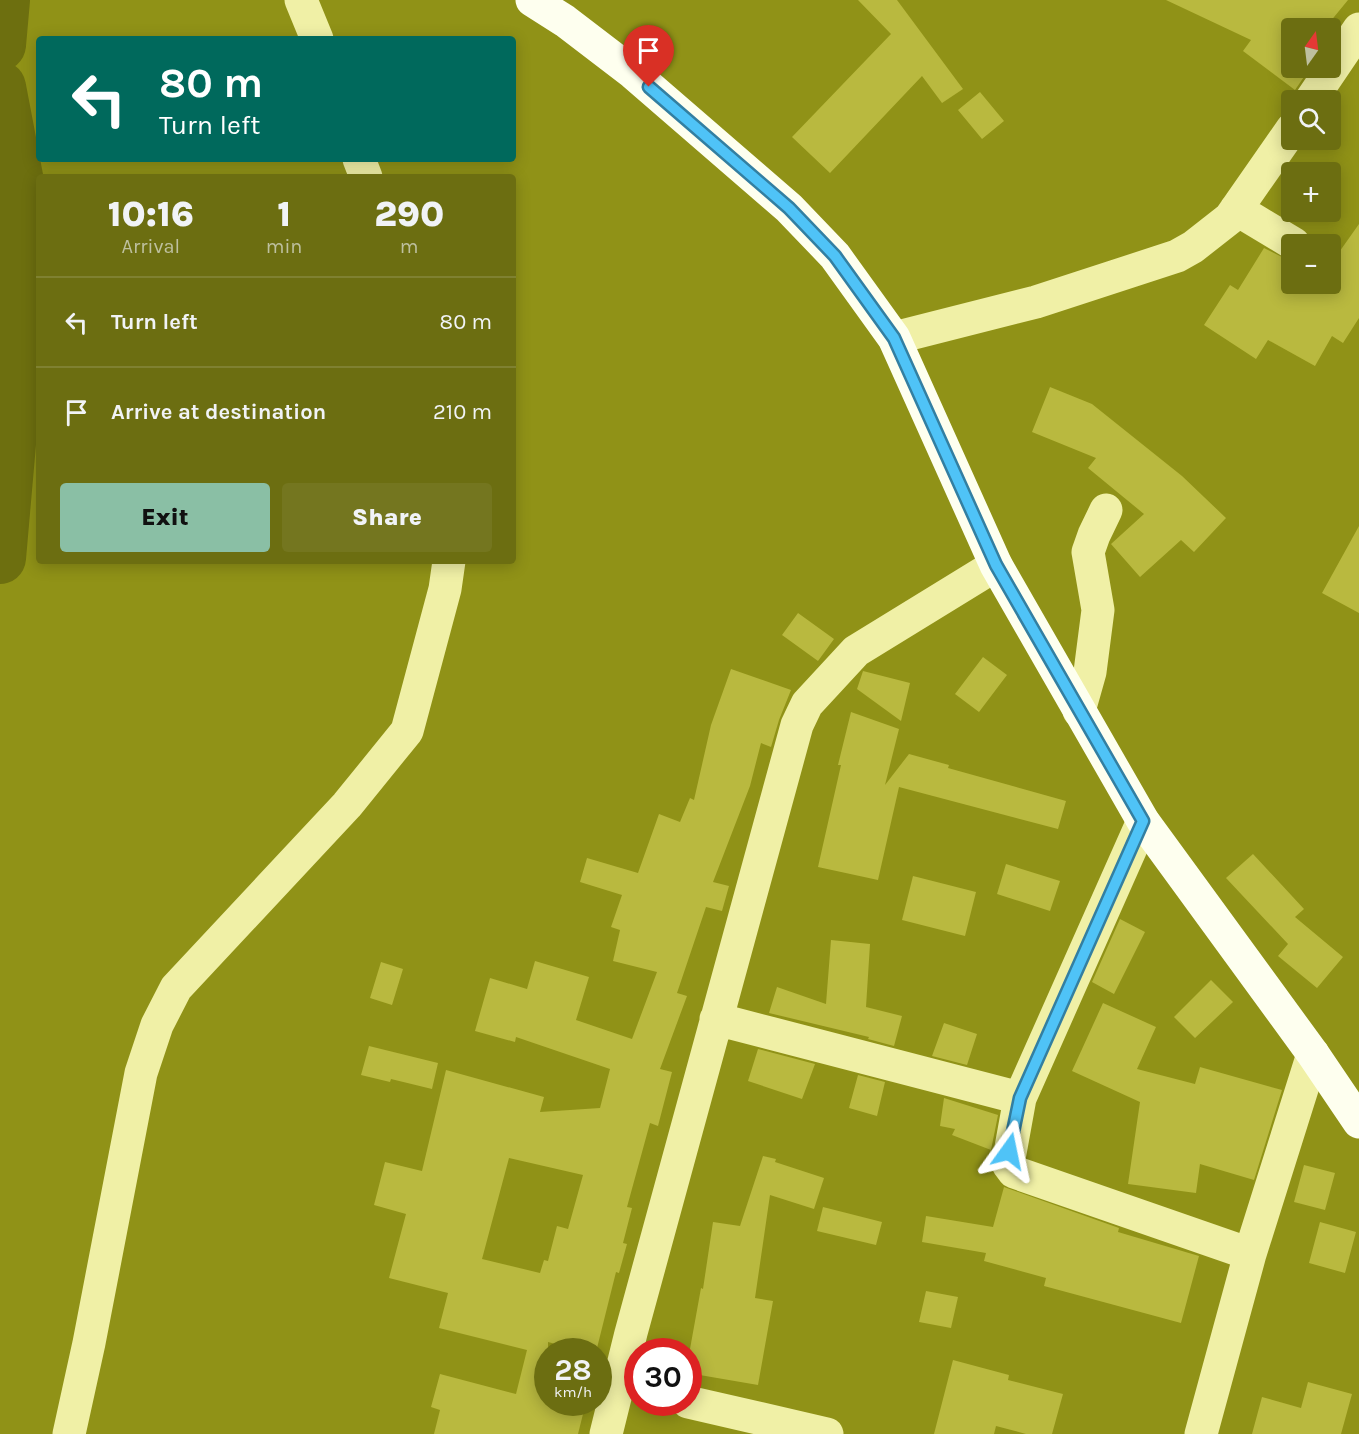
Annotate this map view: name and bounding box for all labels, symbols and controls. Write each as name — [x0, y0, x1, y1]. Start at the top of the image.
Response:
north arrow — [1281, 18, 1341, 78]
map controls — [1281, 18, 1341, 294]
pin — [623, 25, 674, 87]
icon: arrive — [632, 34, 665, 67]
text: 80 m — [159, 58, 263, 108]
icon: left — [60, 60, 138, 138]
button: search — [1281, 90, 1341, 150]
text: Turn left — [159, 109, 260, 141]
button: + — [1281, 162, 1341, 222]
text: 10:16 — [108, 193, 194, 235]
text: 1 — [277, 193, 291, 235]
text: 290 — [374, 193, 444, 235]
button: − — [1281, 234, 1341, 294]
text: Arrival — [122, 235, 180, 258]
text: min — [266, 235, 302, 258]
text: m — [400, 235, 419, 258]
icon: left — [60, 306, 93, 339]
text: Turn left — [111, 309, 198, 335]
text: 80 m — [440, 309, 492, 335]
icon: arrive — [60, 396, 93, 429]
text: Arrive at destination — [111, 399, 326, 425]
text: 210 m — [433, 399, 492, 425]
button: Exit — [60, 483, 270, 552]
button: Share — [282, 483, 492, 552]
position arrow — [977, 1119, 1041, 1183]
speed limit sign: 30 — [624, 1338, 702, 1416]
text: 28 — [554, 1352, 592, 1388]
text: km/h — [554, 1383, 592, 1401]

